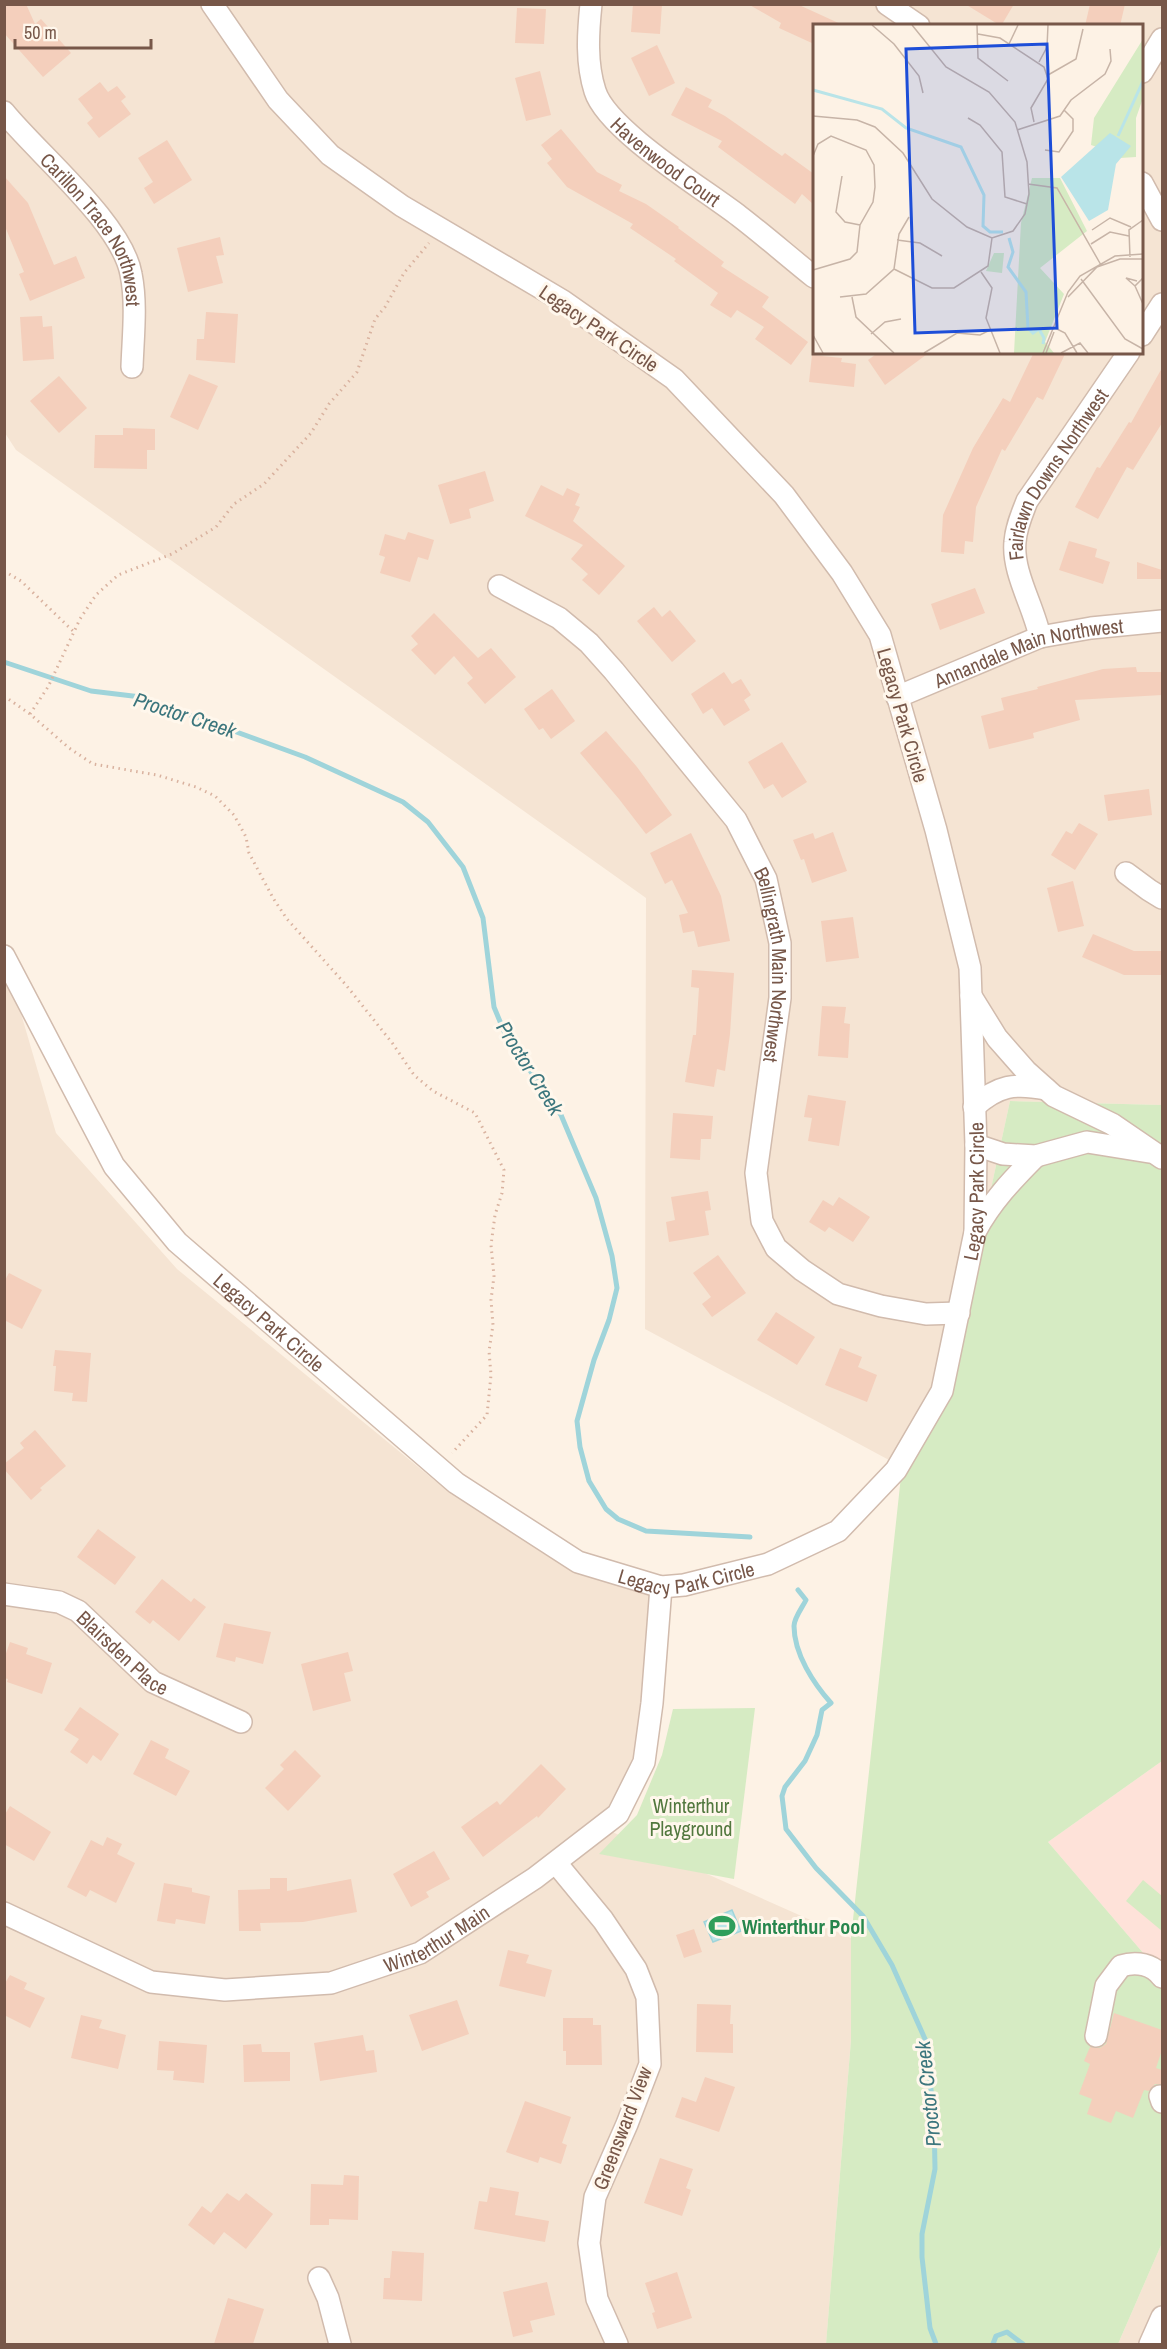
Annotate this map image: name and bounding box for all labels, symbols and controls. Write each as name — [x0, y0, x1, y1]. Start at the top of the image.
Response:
scale bar — [15, 12, 152, 50]
text: 50 m — [24, 20, 57, 45]
inset map — [813, 24, 1143, 354]
street label: Havenwood Court — [605, 111, 726, 212]
street label: Carillon Trace Northwest — [35, 146, 148, 307]
street label: Legacy Park Circle — [534, 278, 664, 378]
street label: Fairlawn Downs Northwest — [1001, 383, 1114, 562]
street label: Annandale Main Northwest — [929, 611, 1125, 694]
street label: Legacy Park Circle — [871, 645, 935, 785]
water label: Proctor Creek — [130, 685, 241, 746]
street label: Bellingrath Main Northwest — [748, 862, 794, 1065]
water label: Proctor Creek — [490, 1015, 571, 1122]
street label: Legacy Park Circle — [956, 1122, 990, 1263]
street label: Legacy Park Circle — [208, 1266, 331, 1377]
street label: Legacy Park Circle — [615, 1555, 757, 1600]
street label: Blairsden Place — [72, 1604, 173, 1701]
park label: Winterthur Playground — [650, 1792, 732, 1842]
street label: Winterthur Main — [380, 1898, 494, 1978]
sports icon: Winterthur Pool — [707, 1911, 737, 1941]
place label: Winterthur Pool — [742, 1913, 865, 1940]
water label: Proctor Creek — [908, 2038, 948, 2148]
street label: Greensward View — [586, 2062, 658, 2194]

